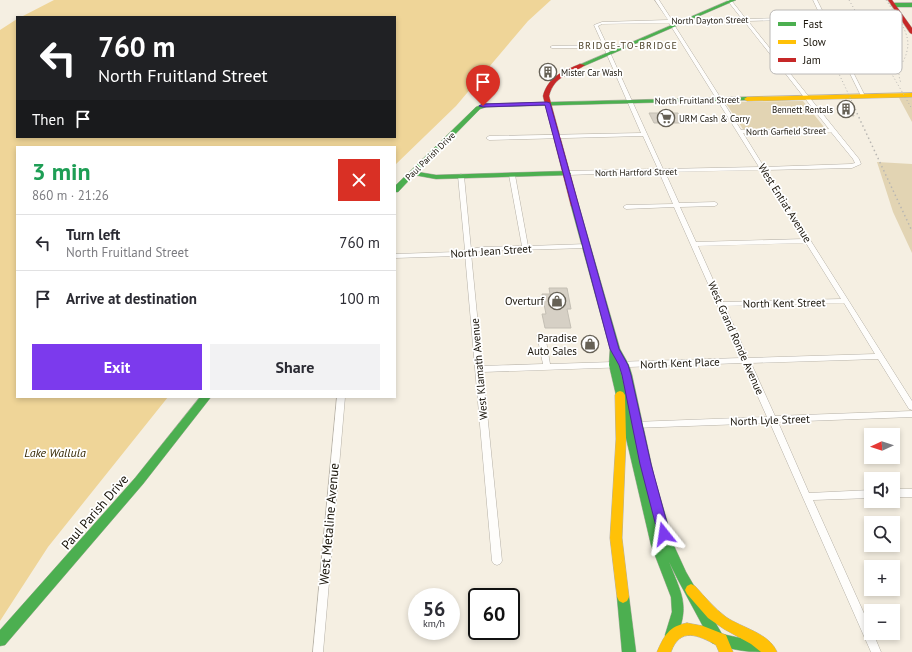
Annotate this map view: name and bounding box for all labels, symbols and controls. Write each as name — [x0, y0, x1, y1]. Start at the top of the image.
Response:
legend — [770, 10, 902, 74]
street label: North Dayton Street — [671, 14, 749, 26]
text: Fast — [803, 17, 823, 31]
text: 760 m — [98, 28, 175, 65]
icon: left — [32, 32, 84, 84]
text: Slow — [803, 35, 826, 49]
district label: BRIDGE-TO-BRIDGE — [578, 39, 678, 52]
text: Jam — [802, 53, 821, 67]
building icon: Mister Car Wash — [538, 62, 558, 82]
text: North Fruitland Street — [98, 64, 268, 87]
pin — [466, 65, 500, 106]
place label: Mister Car Wash — [561, 67, 622, 78]
icon: arrive — [472, 71, 494, 93]
street label: North Fruitland Street — [654, 94, 740, 106]
building icon: Bennett Rentals — [836, 99, 856, 119]
place label: Bennett Rentals — [772, 104, 833, 115]
icon: arrive — [72, 108, 94, 130]
supermarket icon: URM Cash & Carry — [656, 108, 676, 128]
text: Then — [32, 110, 64, 129]
place label: URM Cash & Carry — [679, 113, 751, 124]
street label: North Garfield Street — [746, 125, 826, 137]
street label: Paul Parish Drive — [403, 129, 458, 183]
text: 3 min — [32, 156, 91, 187]
button: close — [338, 159, 380, 201]
street label: West Entiat Avenue — [755, 161, 815, 245]
street label: North Hartford Street — [595, 166, 677, 178]
text: 860 m · 21:26 — [32, 187, 109, 204]
text: Turn left — [66, 225, 120, 244]
icon: left — [32, 232, 54, 254]
text: 760 m — [339, 233, 380, 252]
street label: North Jean Street — [450, 241, 532, 261]
text: North Fruitland Street — [66, 244, 189, 261]
street label: West Grand Ronde Avenue — [705, 279, 768, 397]
icon: arrive — [32, 288, 54, 310]
text: Arrive at destination — [66, 289, 197, 308]
text: 100 m — [339, 289, 380, 308]
shop icon: Overturf — [547, 291, 567, 311]
place label: Overturf — [505, 294, 544, 308]
street label: North Kent Street — [743, 295, 826, 311]
street label: West Klamath Avenue — [468, 317, 490, 420]
place label: Paradise Auto Sales — [527, 331, 577, 358]
shop icon: Paradise Auto Sales — [580, 334, 600, 354]
button: Exit — [32, 344, 202, 390]
button: Share — [210, 344, 380, 390]
street label: North Kent Place — [640, 355, 720, 371]
street label: North Lyle Street — [730, 412, 810, 428]
north arrow — [864, 428, 900, 464]
map controls — [864, 428, 900, 640]
water label: Lake Wallula — [24, 445, 86, 460]
street label: West Metaline Avenue — [315, 462, 343, 586]
street label: Paul Parish Drive — [58, 471, 132, 553]
button: sound — [864, 472, 900, 508]
position arrow — [643, 513, 685, 555]
button: search — [864, 516, 900, 552]
button: + — [864, 560, 900, 596]
speed limit sign: 60 — [468, 588, 520, 640]
text: 56 — [423, 596, 445, 622]
button: − — [864, 604, 900, 640]
text: km/h — [423, 617, 445, 630]

